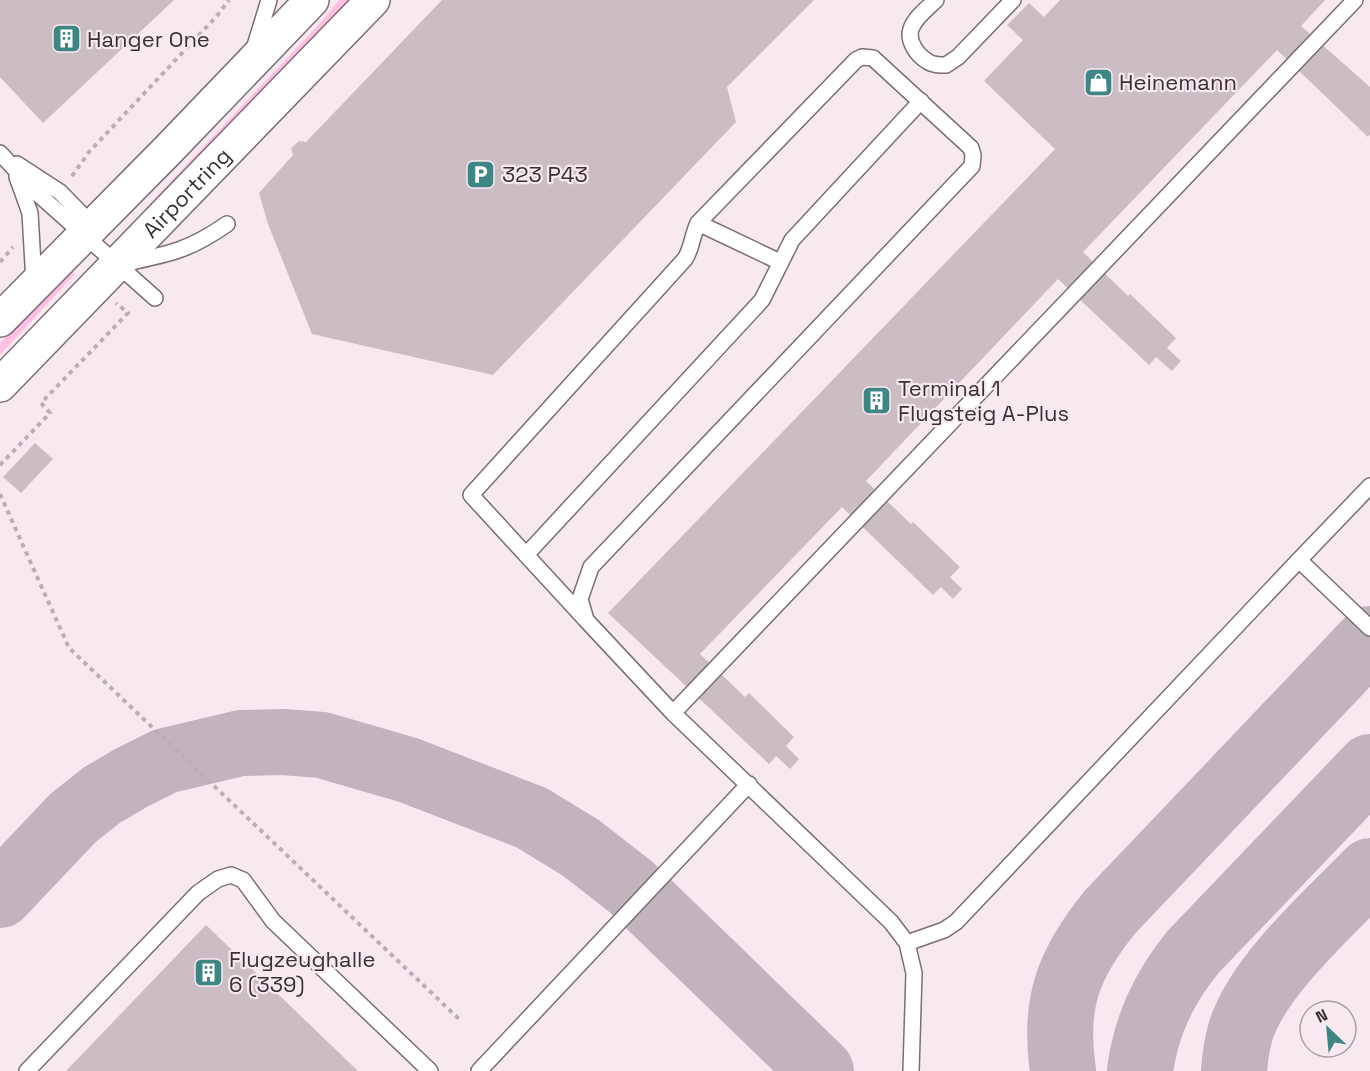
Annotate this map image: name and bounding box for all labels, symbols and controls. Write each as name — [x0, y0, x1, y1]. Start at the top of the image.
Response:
building icon: Hanger One — [50, 23, 82, 55]
place label: Hanger One — [87, 25, 210, 53]
shop icon: Heinemann — [1082, 66, 1114, 98]
place label: Heinemann — [1119, 68, 1237, 96]
street label: Airportring — [136, 141, 237, 244]
parking icon: 323 P43 — [465, 158, 497, 190]
place label: 323 P43 — [502, 160, 588, 188]
place label: Terminal 1 Flugsteig A-Plus — [898, 374, 1069, 427]
building icon: Terminal 1 Flugsteig A-Plus — [861, 385, 893, 417]
place label: Flugzeughalle 6 (339) — [229, 945, 375, 998]
building icon: Flugzeughalle 6 (339) — [192, 956, 224, 988]
north arrow — [1298, 999, 1358, 1059]
text: N — [1312, 1004, 1331, 1028]

